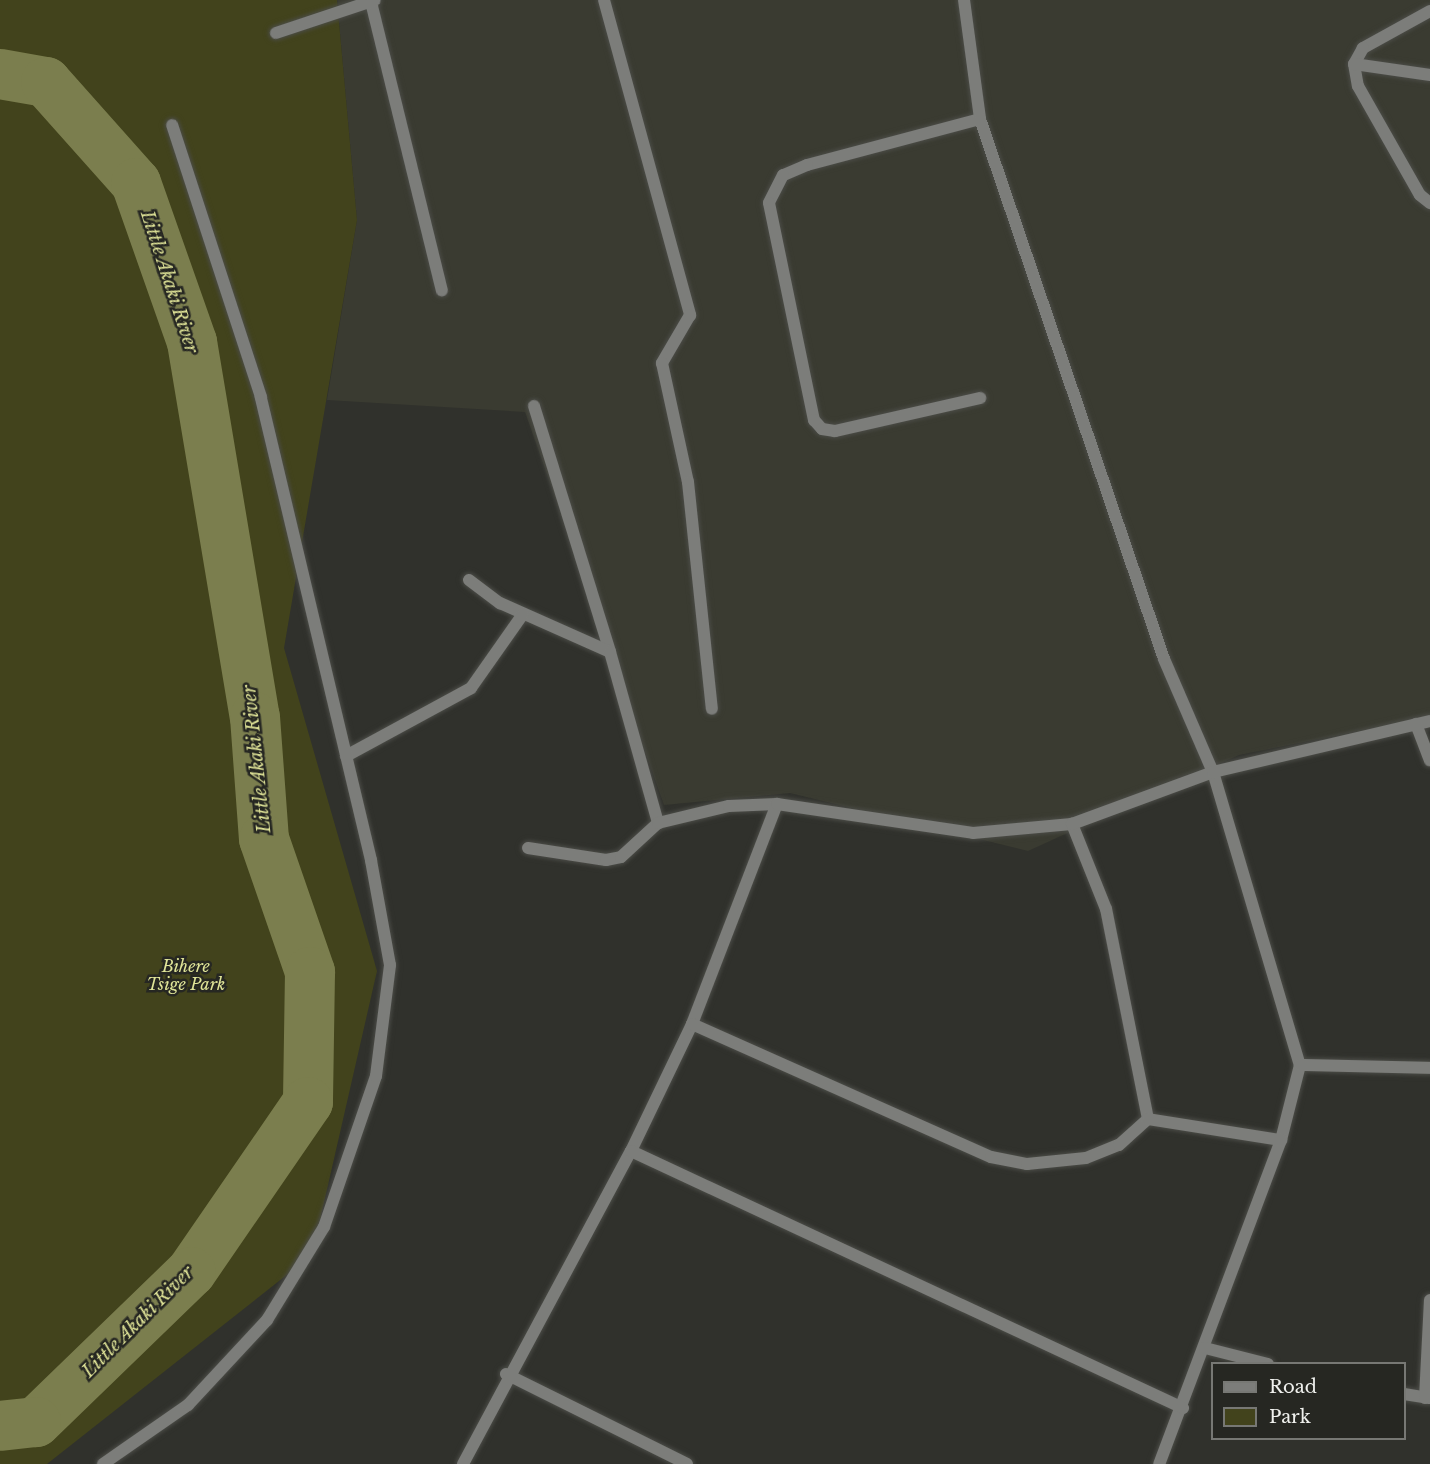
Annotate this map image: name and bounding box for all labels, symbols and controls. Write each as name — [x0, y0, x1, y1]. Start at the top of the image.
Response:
water label: Little Akaki River — [136, 207, 202, 357]
water label: Little Akaki River — [238, 683, 276, 835]
park label: Bihere Tsige Park — [147, 956, 225, 994]
water label: Little Akaki River — [77, 1261, 199, 1383]
legend — [1211, 1362, 1406, 1440]
text: Road — [1269, 1376, 1317, 1398]
text: Park — [1269, 1406, 1311, 1428]

